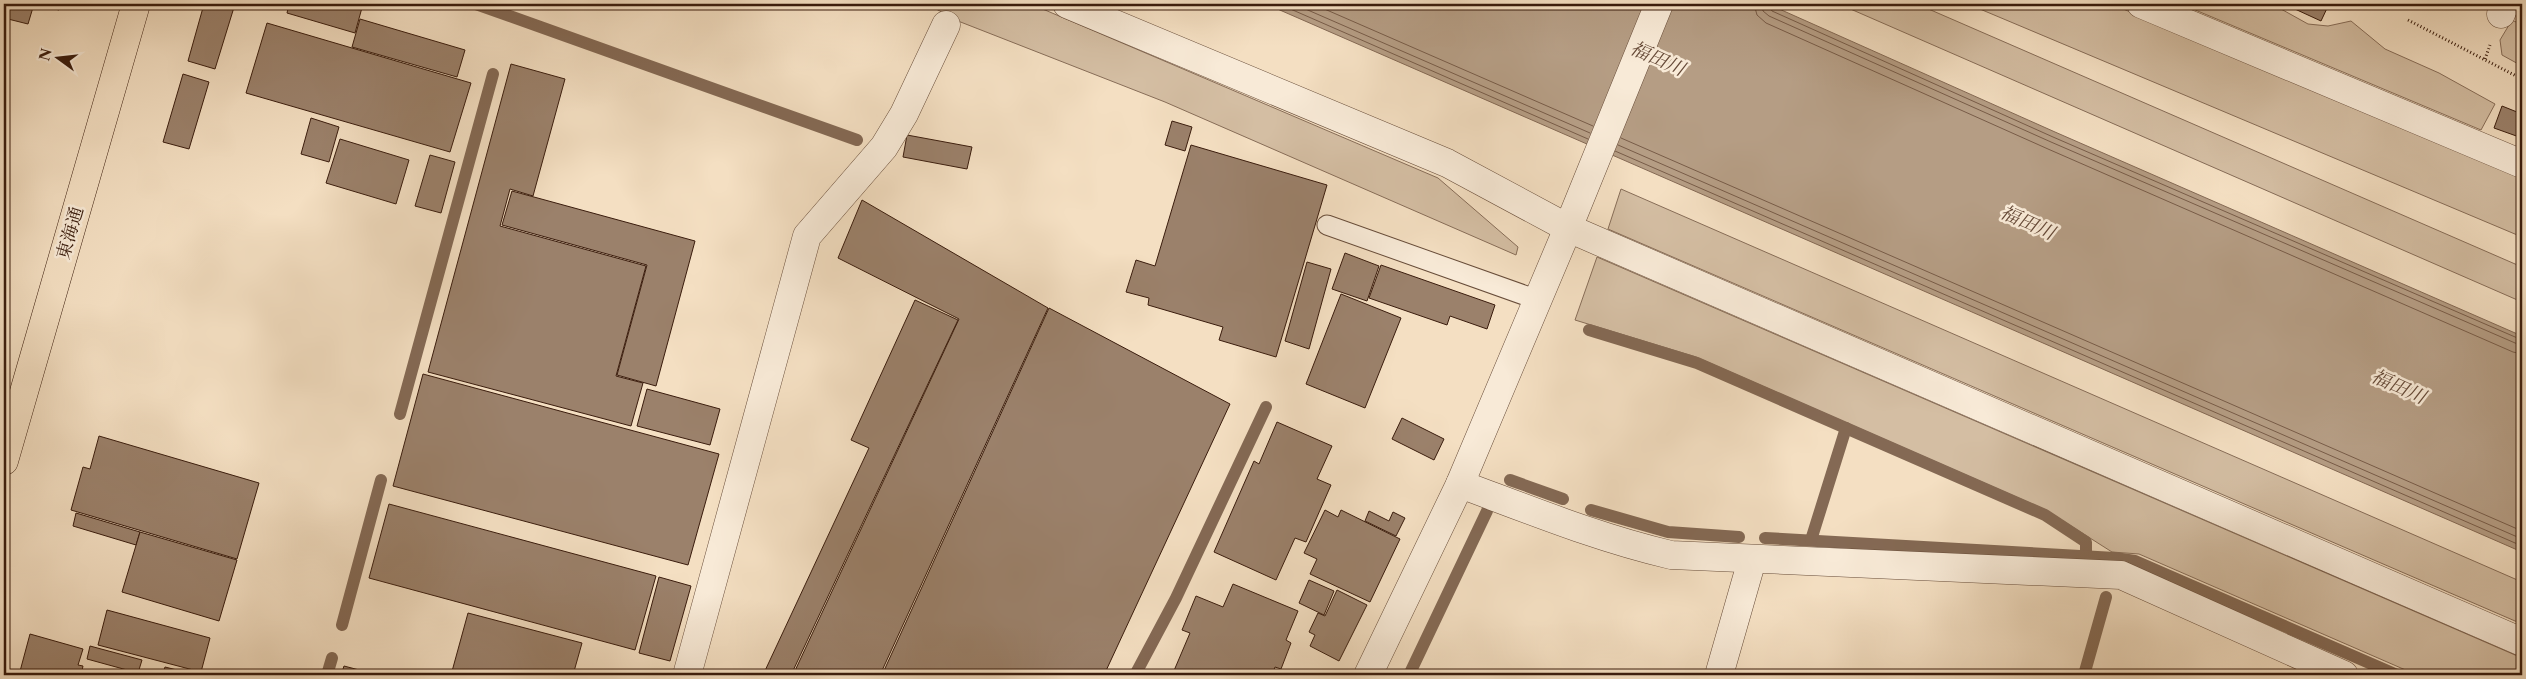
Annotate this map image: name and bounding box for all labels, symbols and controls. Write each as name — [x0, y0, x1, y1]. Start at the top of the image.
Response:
north arrow — [32, 32, 82, 82]
water label: 福田川 — [1627, 36, 1690, 81]
text: N — [35, 46, 56, 63]
water label: 福田川 — [1997, 200, 2060, 245]
street label: 東海通 — [52, 204, 88, 262]
water label: 福田川 — [2368, 364, 2431, 409]

